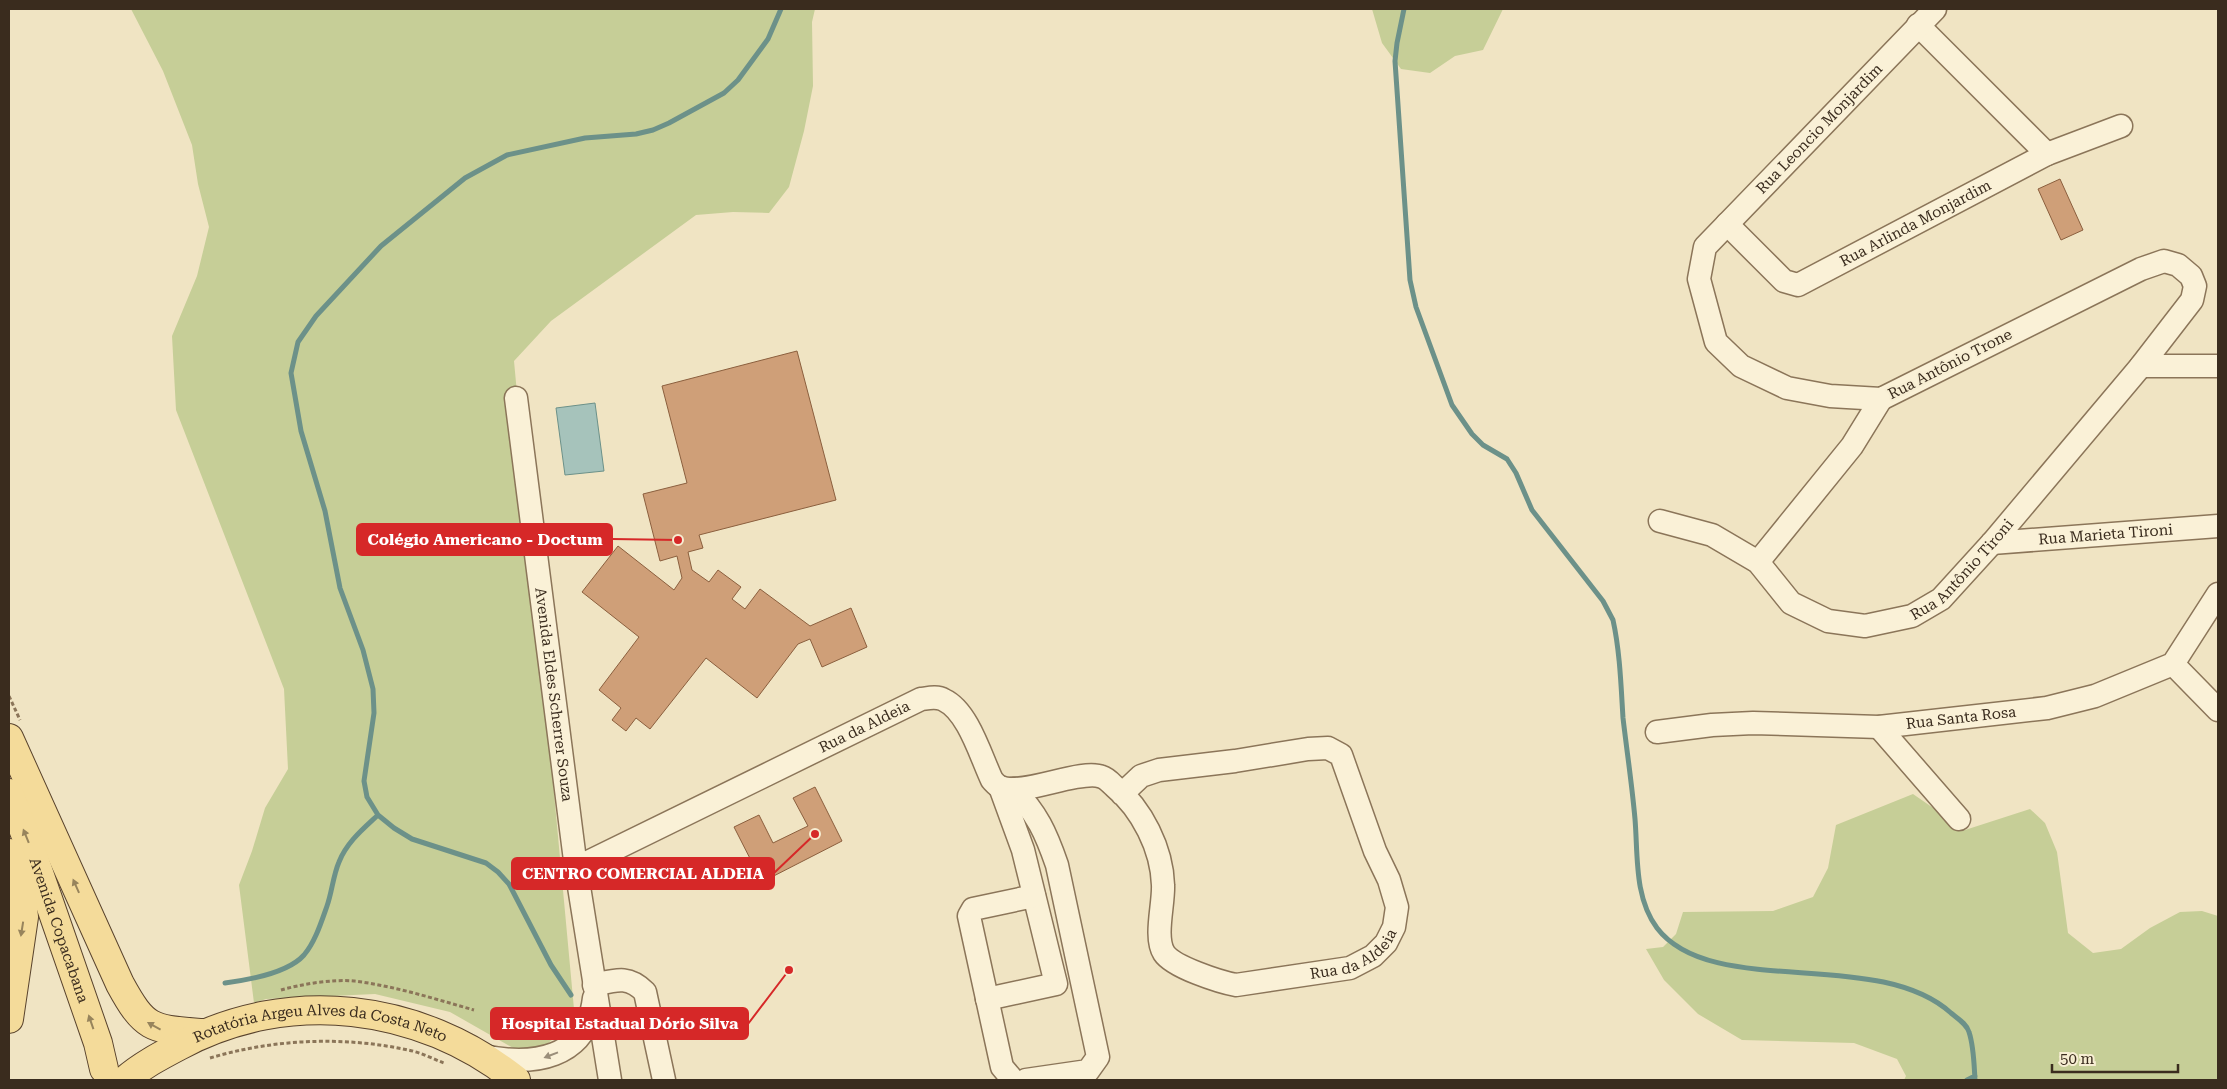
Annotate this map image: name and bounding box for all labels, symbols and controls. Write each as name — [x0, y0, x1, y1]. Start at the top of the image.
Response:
street label: Rua Leoncio Monjardim — [1752, 60, 1886, 198]
street label: Rua Arlinda Monjardim — [1837, 176, 1995, 270]
street label: Rua Antônio Trone — [1885, 325, 2015, 403]
street label: Rua Antônio Tironi — [1907, 515, 2017, 624]
street label: Rua Marieta Tironi — [2038, 520, 2174, 548]
callout: Colégio Americano - Doctum — [357, 524, 612, 555]
text: Colégio Americano - Doctum — [367, 530, 603, 549]
street label: Avenida Eldes Scherrer Souza — [531, 587, 576, 803]
street label: Rua da Aldeia — [816, 697, 913, 757]
street label: Rua Santa Rosa — [1905, 703, 2017, 733]
one-way arrow — [22, 828, 29, 843]
street label: Avenida Copacabana — [25, 855, 92, 1005]
callout: CENTRO COMERCIAL ALDEIA — [512, 858, 774, 889]
text: CENTRO COMERCIAL ALDEIA — [522, 864, 764, 883]
one-way arrow — [71, 879, 79, 893]
one-way arrow — [18, 921, 26, 937]
street label: Rua da Aldeia — [1309, 926, 1401, 983]
text: Rotatória Argeu Alves da Costa Neto — [190, 1001, 450, 1047]
callout: Hospital Estadual Dório Silva — [491, 1008, 748, 1039]
one-way arrow — [87, 1014, 95, 1029]
text: Hospital Estadual Dório Silva — [502, 1014, 739, 1033]
one-way arrow — [148, 1021, 161, 1030]
street label: Rotatória Argeu Alves da Costa Neto — [191, 1031, 451, 1049]
scale bar — [2052, 1042, 2178, 1074]
text: 50 m — [2060, 1050, 2095, 1068]
one-way arrow — [543, 1051, 558, 1059]

